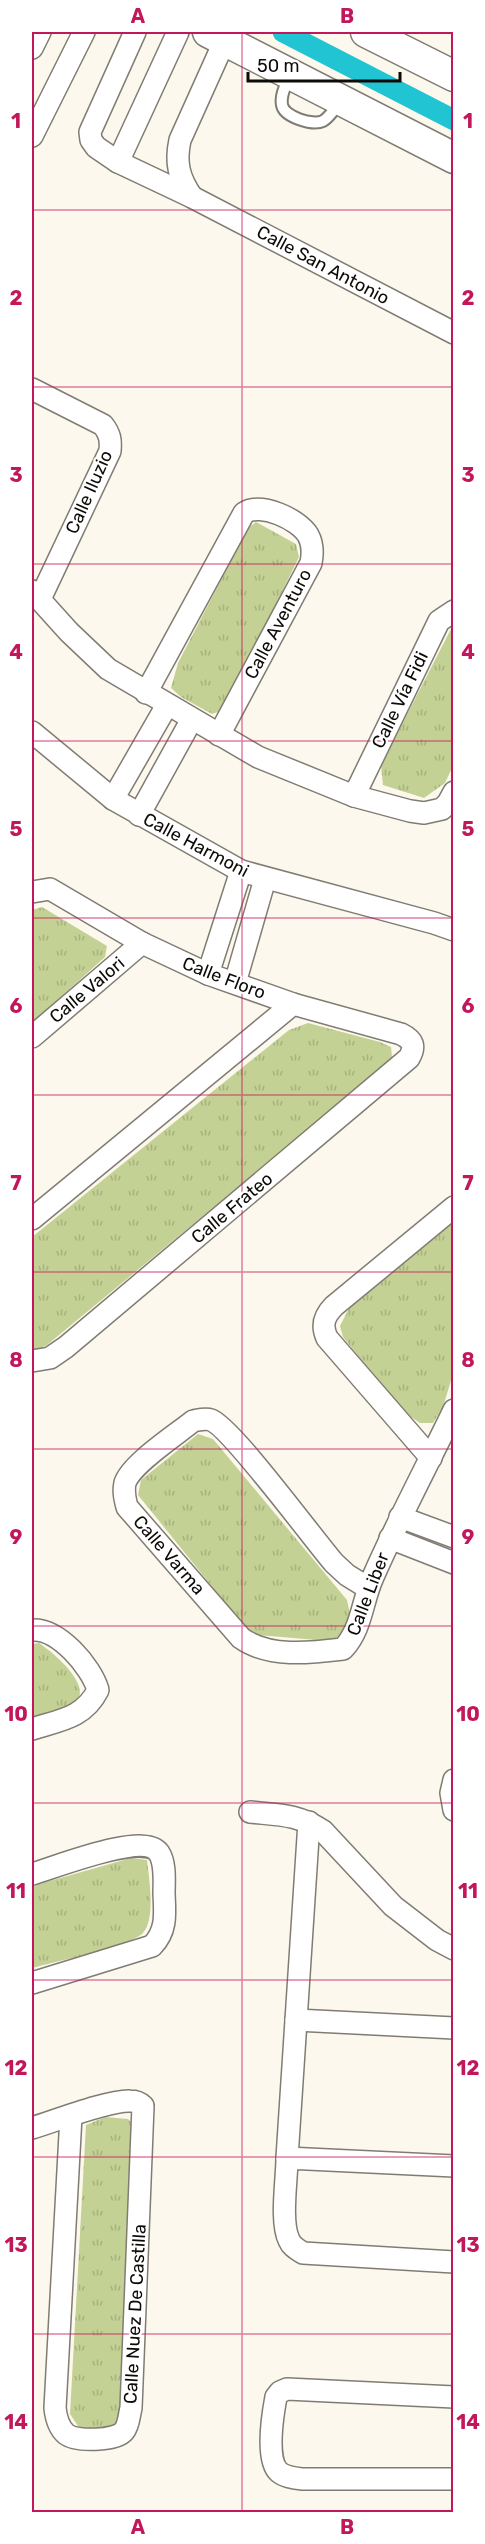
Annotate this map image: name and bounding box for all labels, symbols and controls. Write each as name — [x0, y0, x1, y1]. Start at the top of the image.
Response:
text: A — [131, 4, 146, 28]
text: B — [340, 4, 354, 28]
scale bar — [248, 45, 400, 83]
text: 50 m — [257, 55, 300, 77]
text: 1 — [11, 109, 21, 133]
text: 1 — [463, 109, 473, 133]
street label: Calle San Antonio — [253, 221, 393, 309]
text: 2 — [10, 286, 23, 310]
text: 2 — [462, 286, 475, 310]
street label: Calle Iluzio — [61, 447, 117, 537]
text: 3 — [9, 463, 23, 487]
text: 3 — [461, 463, 475, 487]
street label: Calle Aventuro — [240, 565, 316, 683]
text: 4 — [9, 640, 23, 664]
text: 4 — [461, 640, 475, 664]
street label: Calle Vía Fidi — [367, 648, 433, 752]
street label: Calle Harmoni — [139, 808, 253, 882]
text: 5 — [10, 817, 23, 841]
text: 5 — [462, 817, 475, 841]
street label: Calle Valori — [45, 952, 129, 1028]
street label: Calle Floro — [179, 952, 269, 1004]
text: 6 — [9, 994, 23, 1018]
text: 6 — [461, 994, 475, 1018]
street label: Calle Frateo — [187, 1168, 277, 1248]
text: 7 — [10, 1171, 22, 1195]
text: 7 — [462, 1171, 474, 1195]
text: 8 — [9, 1348, 23, 1372]
text: 8 — [461, 1348, 475, 1372]
street label: Calle Varma — [128, 1511, 210, 1599]
text: 9 — [10, 1525, 23, 1549]
text: 9 — [462, 1525, 475, 1549]
street label: Calle Liber — [342, 1549, 394, 1639]
text: 10 — [4, 1702, 28, 1726]
text: 10 — [456, 1702, 480, 1726]
text: 11 — [6, 1879, 26, 1903]
text: 11 — [458, 1879, 478, 1903]
text: 12 — [5, 2056, 27, 2080]
text: 12 — [457, 2056, 479, 2080]
street label: Calle Nuez De Castilla — [119, 2223, 151, 2405]
text: 13 — [4, 2233, 28, 2257]
text: 13 — [456, 2233, 480, 2257]
text: 14 — [4, 2410, 28, 2434]
text: 14 — [456, 2410, 480, 2434]
text: A — [131, 2515, 146, 2539]
text: B — [340, 2515, 354, 2539]

